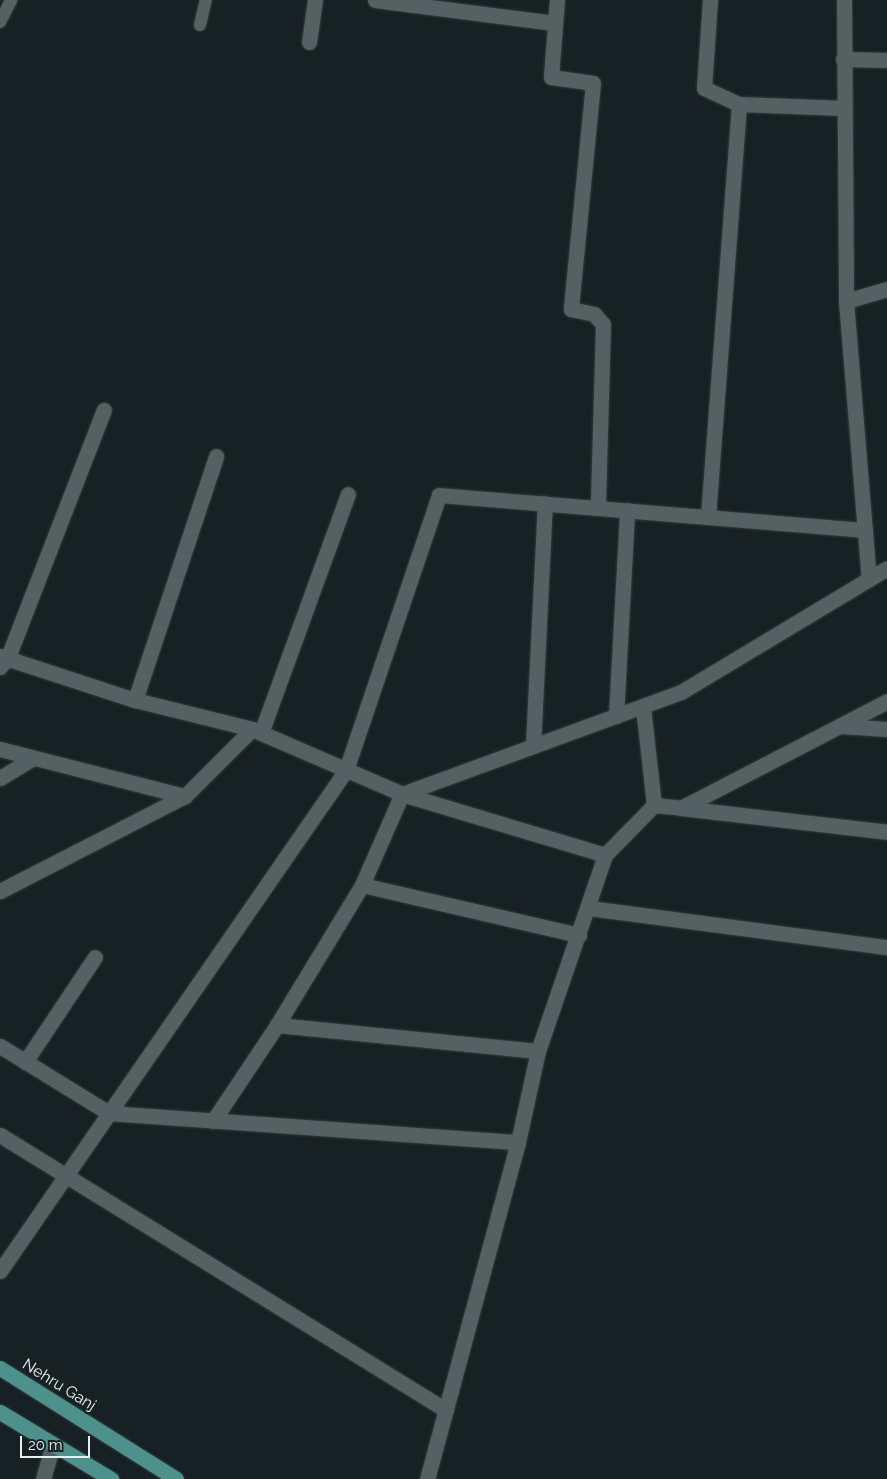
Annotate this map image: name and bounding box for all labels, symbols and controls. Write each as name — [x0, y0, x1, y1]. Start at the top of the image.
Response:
street label: Nehru Ganj — [19, 1355, 99, 1415]
scale bar — [22, 1426, 92, 1458]
text: 20 m — [28, 1436, 63, 1454]

